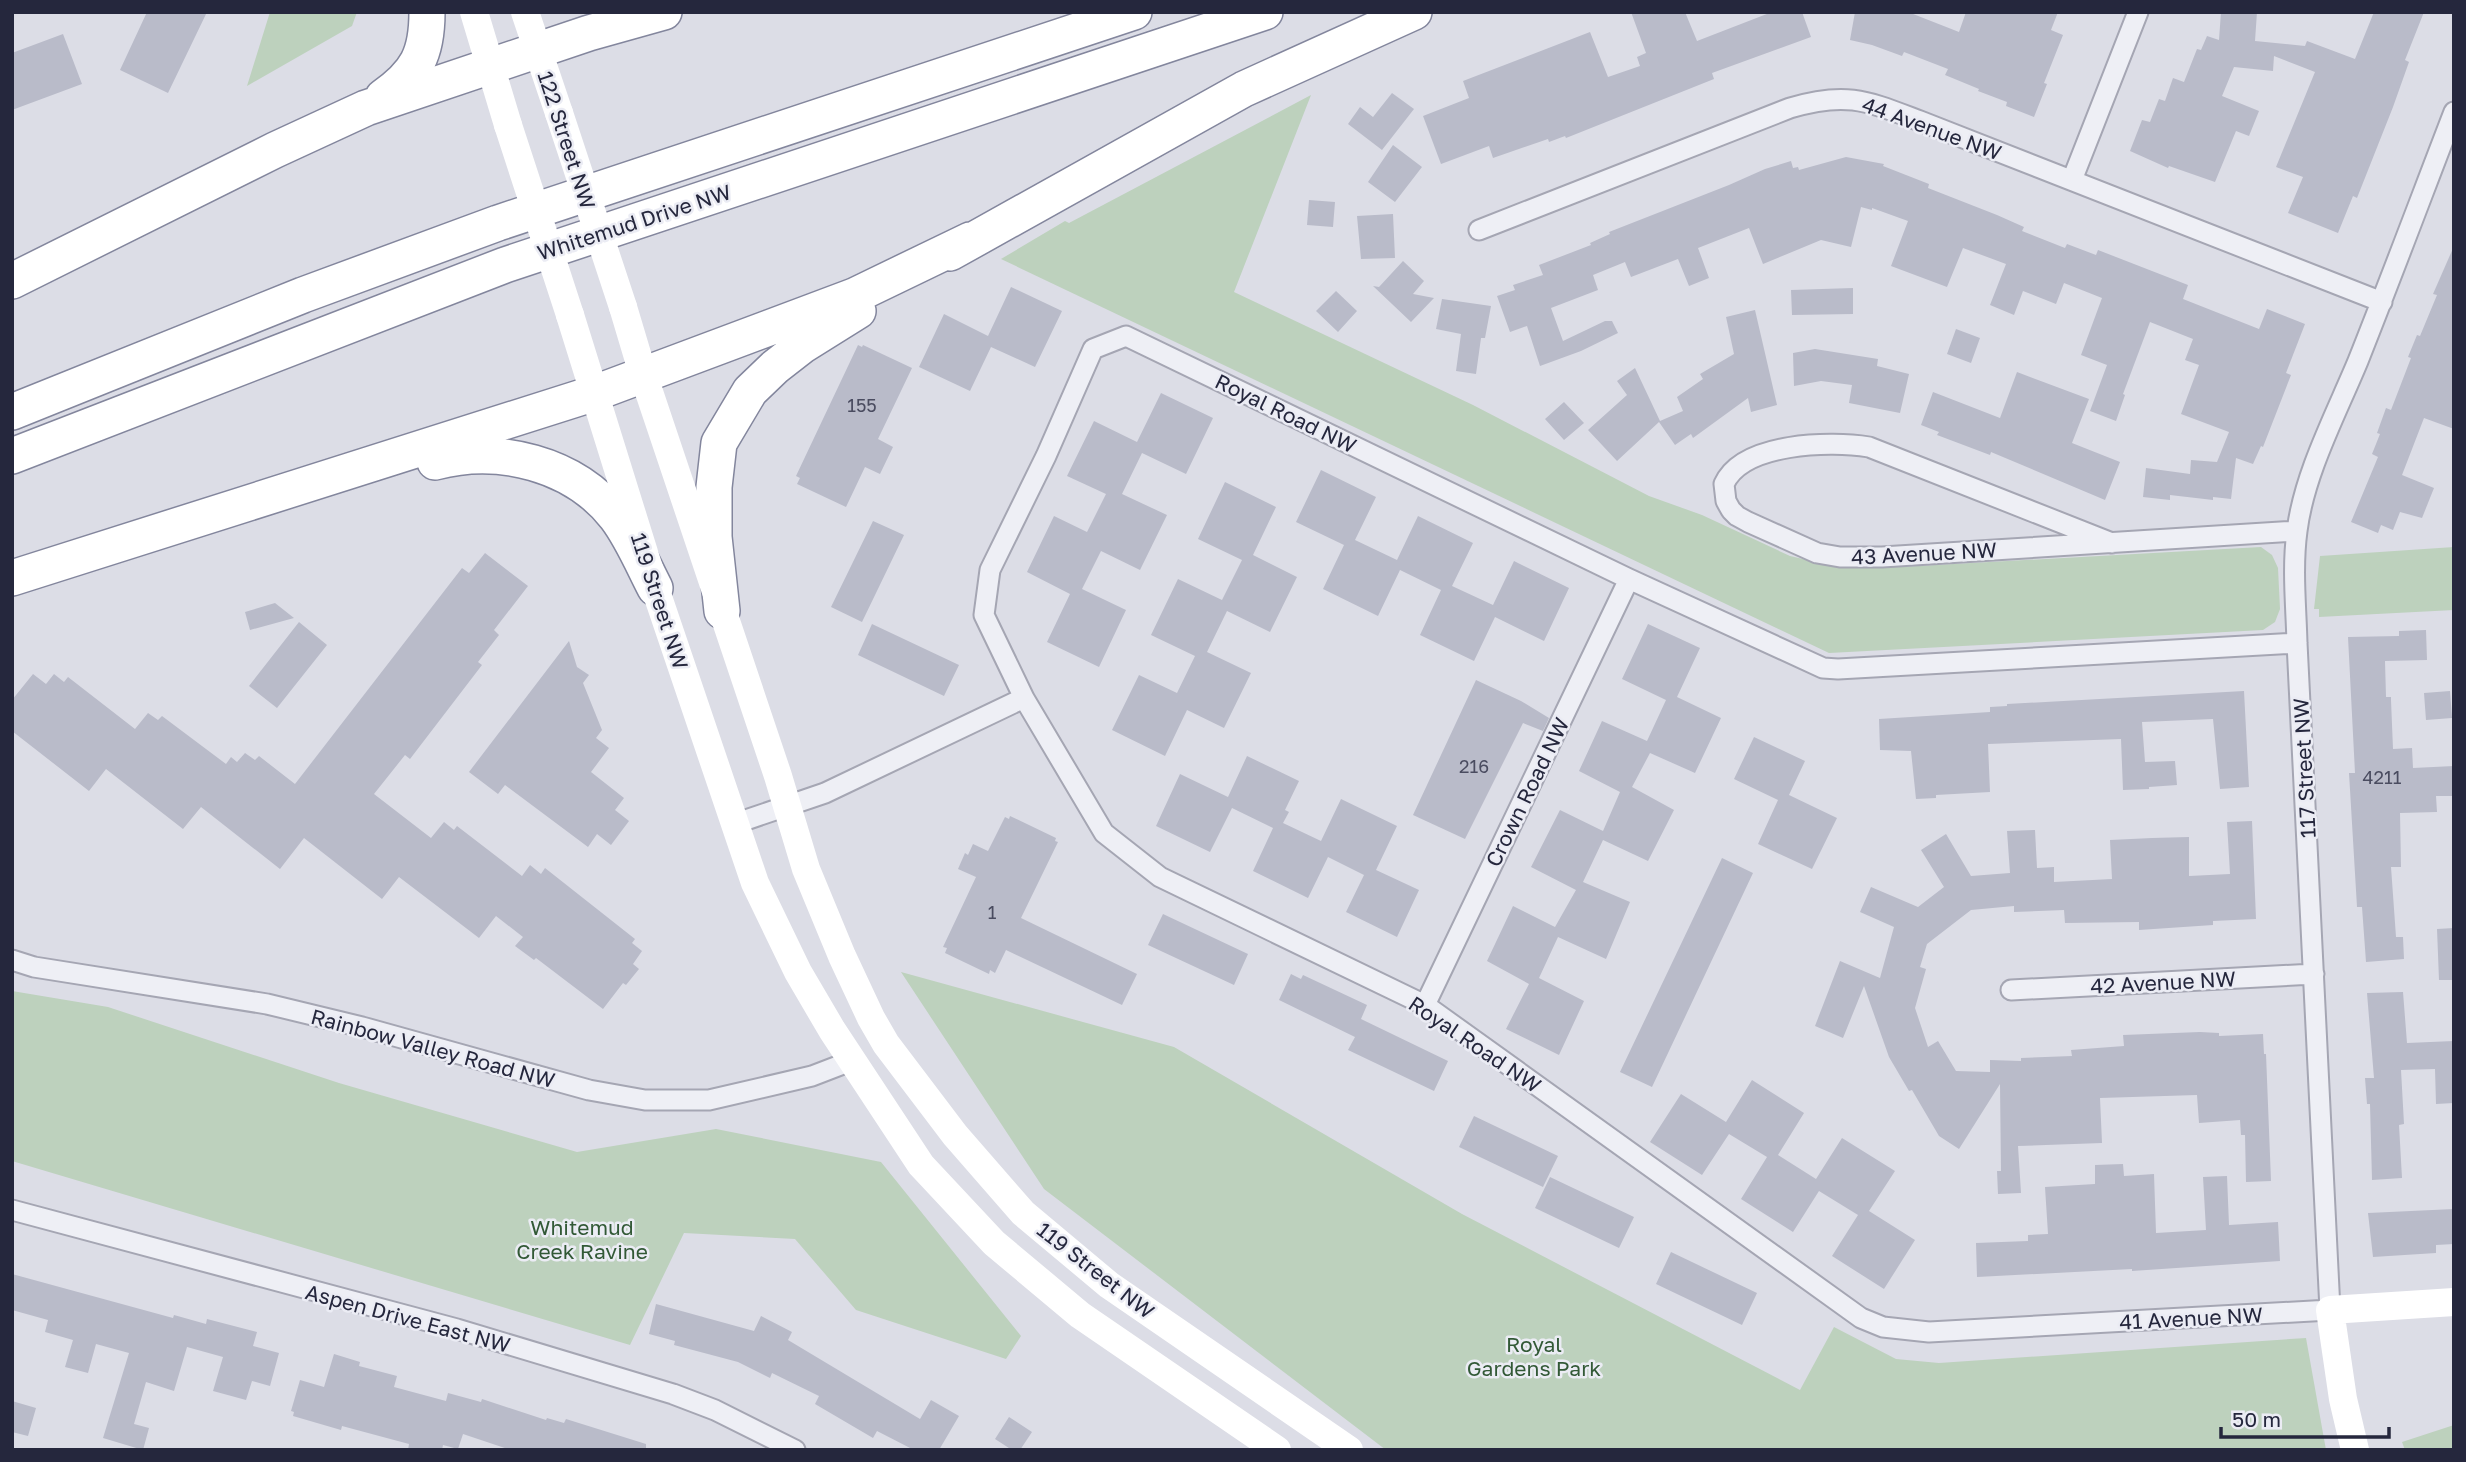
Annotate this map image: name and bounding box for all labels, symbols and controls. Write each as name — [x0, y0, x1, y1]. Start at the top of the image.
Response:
street label: 122 Street NW — [532, 68, 602, 212]
street label: 44 Avenue NW — [1859, 91, 2005, 165]
street label: Whitemud Drive NW — [534, 178, 734, 266]
street label: Royal Road NW — [1211, 368, 1361, 458]
house number: 155 — [847, 394, 877, 416]
street label: 119 Street NW — [626, 530, 694, 672]
street label: 43 Avenue NW — [1850, 536, 1998, 570]
street label: 117 Street NW — [2287, 697, 2321, 839]
street label: Crown Road NW — [1480, 713, 1574, 871]
house number: 216 — [1459, 755, 1489, 777]
house number: 4211 — [2363, 766, 2402, 788]
house number: 1 — [988, 901, 997, 923]
street label: 42 Avenue NW — [2090, 965, 2236, 999]
street label: Royal Road NW — [1404, 990, 1546, 1098]
street label: Rainbow Valley Road NW — [308, 1003, 558, 1093]
park label: Whitemud Creek Ravine — [516, 1214, 648, 1264]
street label: 119 Street NW — [1032, 1216, 1160, 1324]
street label: Aspen Drive East NW — [303, 1278, 513, 1358]
street label: 41 Avenue NW — [2119, 1301, 2263, 1335]
park label: Royal Gardens Park — [1467, 1331, 1601, 1381]
scale bar — [2221, 1396, 2389, 1440]
text: 50 m — [2232, 1406, 2281, 1432]

